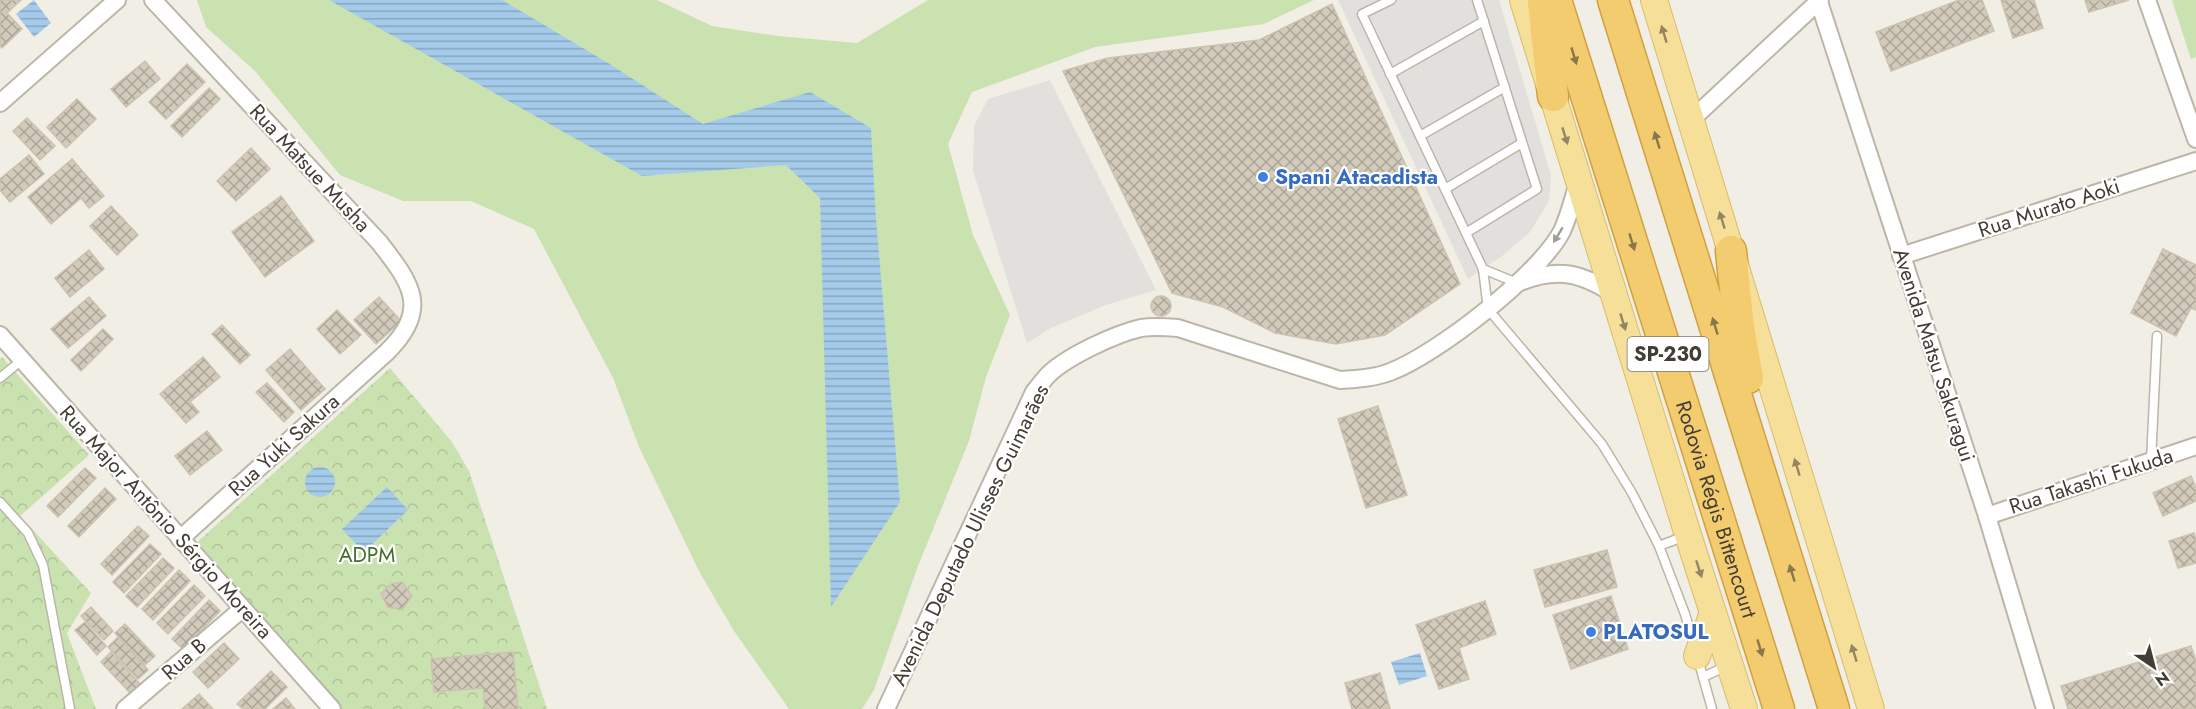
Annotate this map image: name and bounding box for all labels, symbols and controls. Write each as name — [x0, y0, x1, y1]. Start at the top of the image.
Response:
one-way arrow — [1659, 25, 1668, 43]
one-way arrow — [1570, 47, 1579, 65]
street label: Rua Matsue Musha — [243, 97, 377, 239]
one-way arrow — [1561, 127, 1570, 145]
one-way arrow — [1652, 131, 1661, 149]
place label: Spani Atacadista — [1275, 162, 1438, 192]
marker: Spani Atacadista — [1256, 170, 1270, 184]
street label: Rua Murato Aoki — [1974, 171, 2124, 245]
one-way arrow — [1717, 211, 1726, 229]
one-way arrow — [1553, 226, 1564, 243]
one-way arrow — [1628, 233, 1637, 251]
street label: Avenida Matsu Sakuragui — [1885, 244, 1983, 466]
one-way arrow — [1619, 313, 1628, 331]
one-way arrow — [1710, 317, 1719, 335]
road number: SP-230 — [1628, 337, 1708, 371]
street label: Avenida Deputado Ulisses Guimarães — [884, 379, 1056, 691]
street label: Rua Yuki Sakura — [222, 387, 346, 503]
street label: Rodovia Régis Bittencourt — [1668, 397, 1764, 622]
street label: Rua Major Antônio Sérgio Moreira — [53, 398, 279, 646]
street label: Rua Takashi Fukuda — [2005, 440, 2177, 522]
one-way arrow — [1792, 458, 1801, 476]
park label: ADPM — [339, 540, 395, 570]
one-way arrow — [1695, 560, 1704, 578]
one-way arrow — [1787, 564, 1796, 582]
place label: PLATOSUL — [1603, 617, 1709, 647]
marker: PLATOSUL — [1584, 625, 1598, 639]
street label: Rua B — [155, 631, 213, 687]
north arrow — [2124, 637, 2184, 697]
one-way arrow — [1756, 639, 1765, 657]
one-way arrow — [1849, 644, 1858, 662]
text: N — [2151, 666, 2174, 692]

